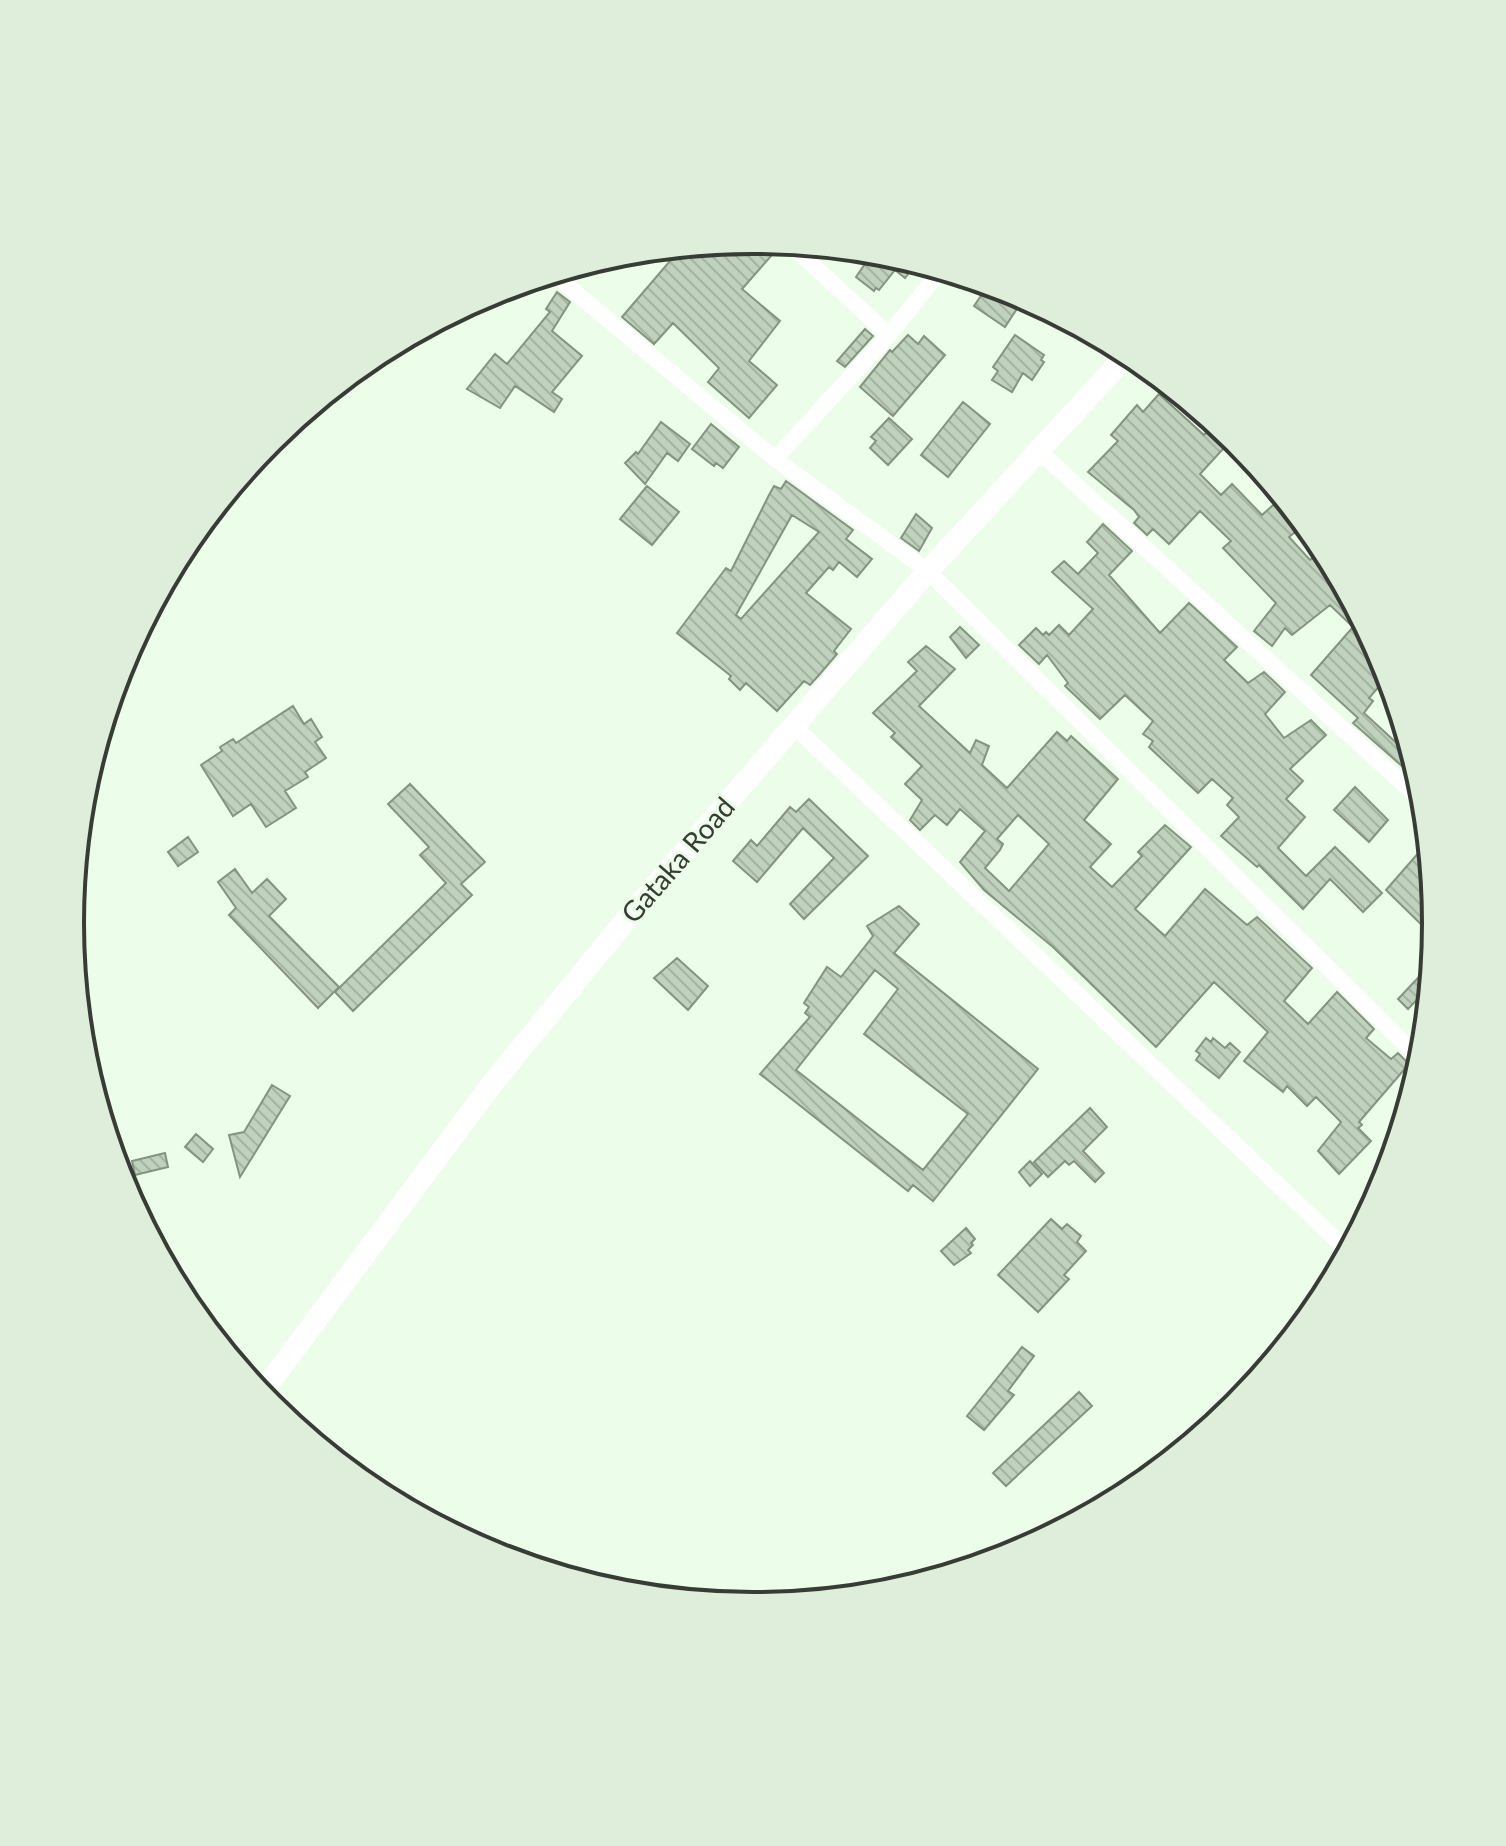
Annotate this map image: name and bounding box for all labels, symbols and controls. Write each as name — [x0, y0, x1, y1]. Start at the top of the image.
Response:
street label: Gataka Road — [613, 790, 741, 929]

